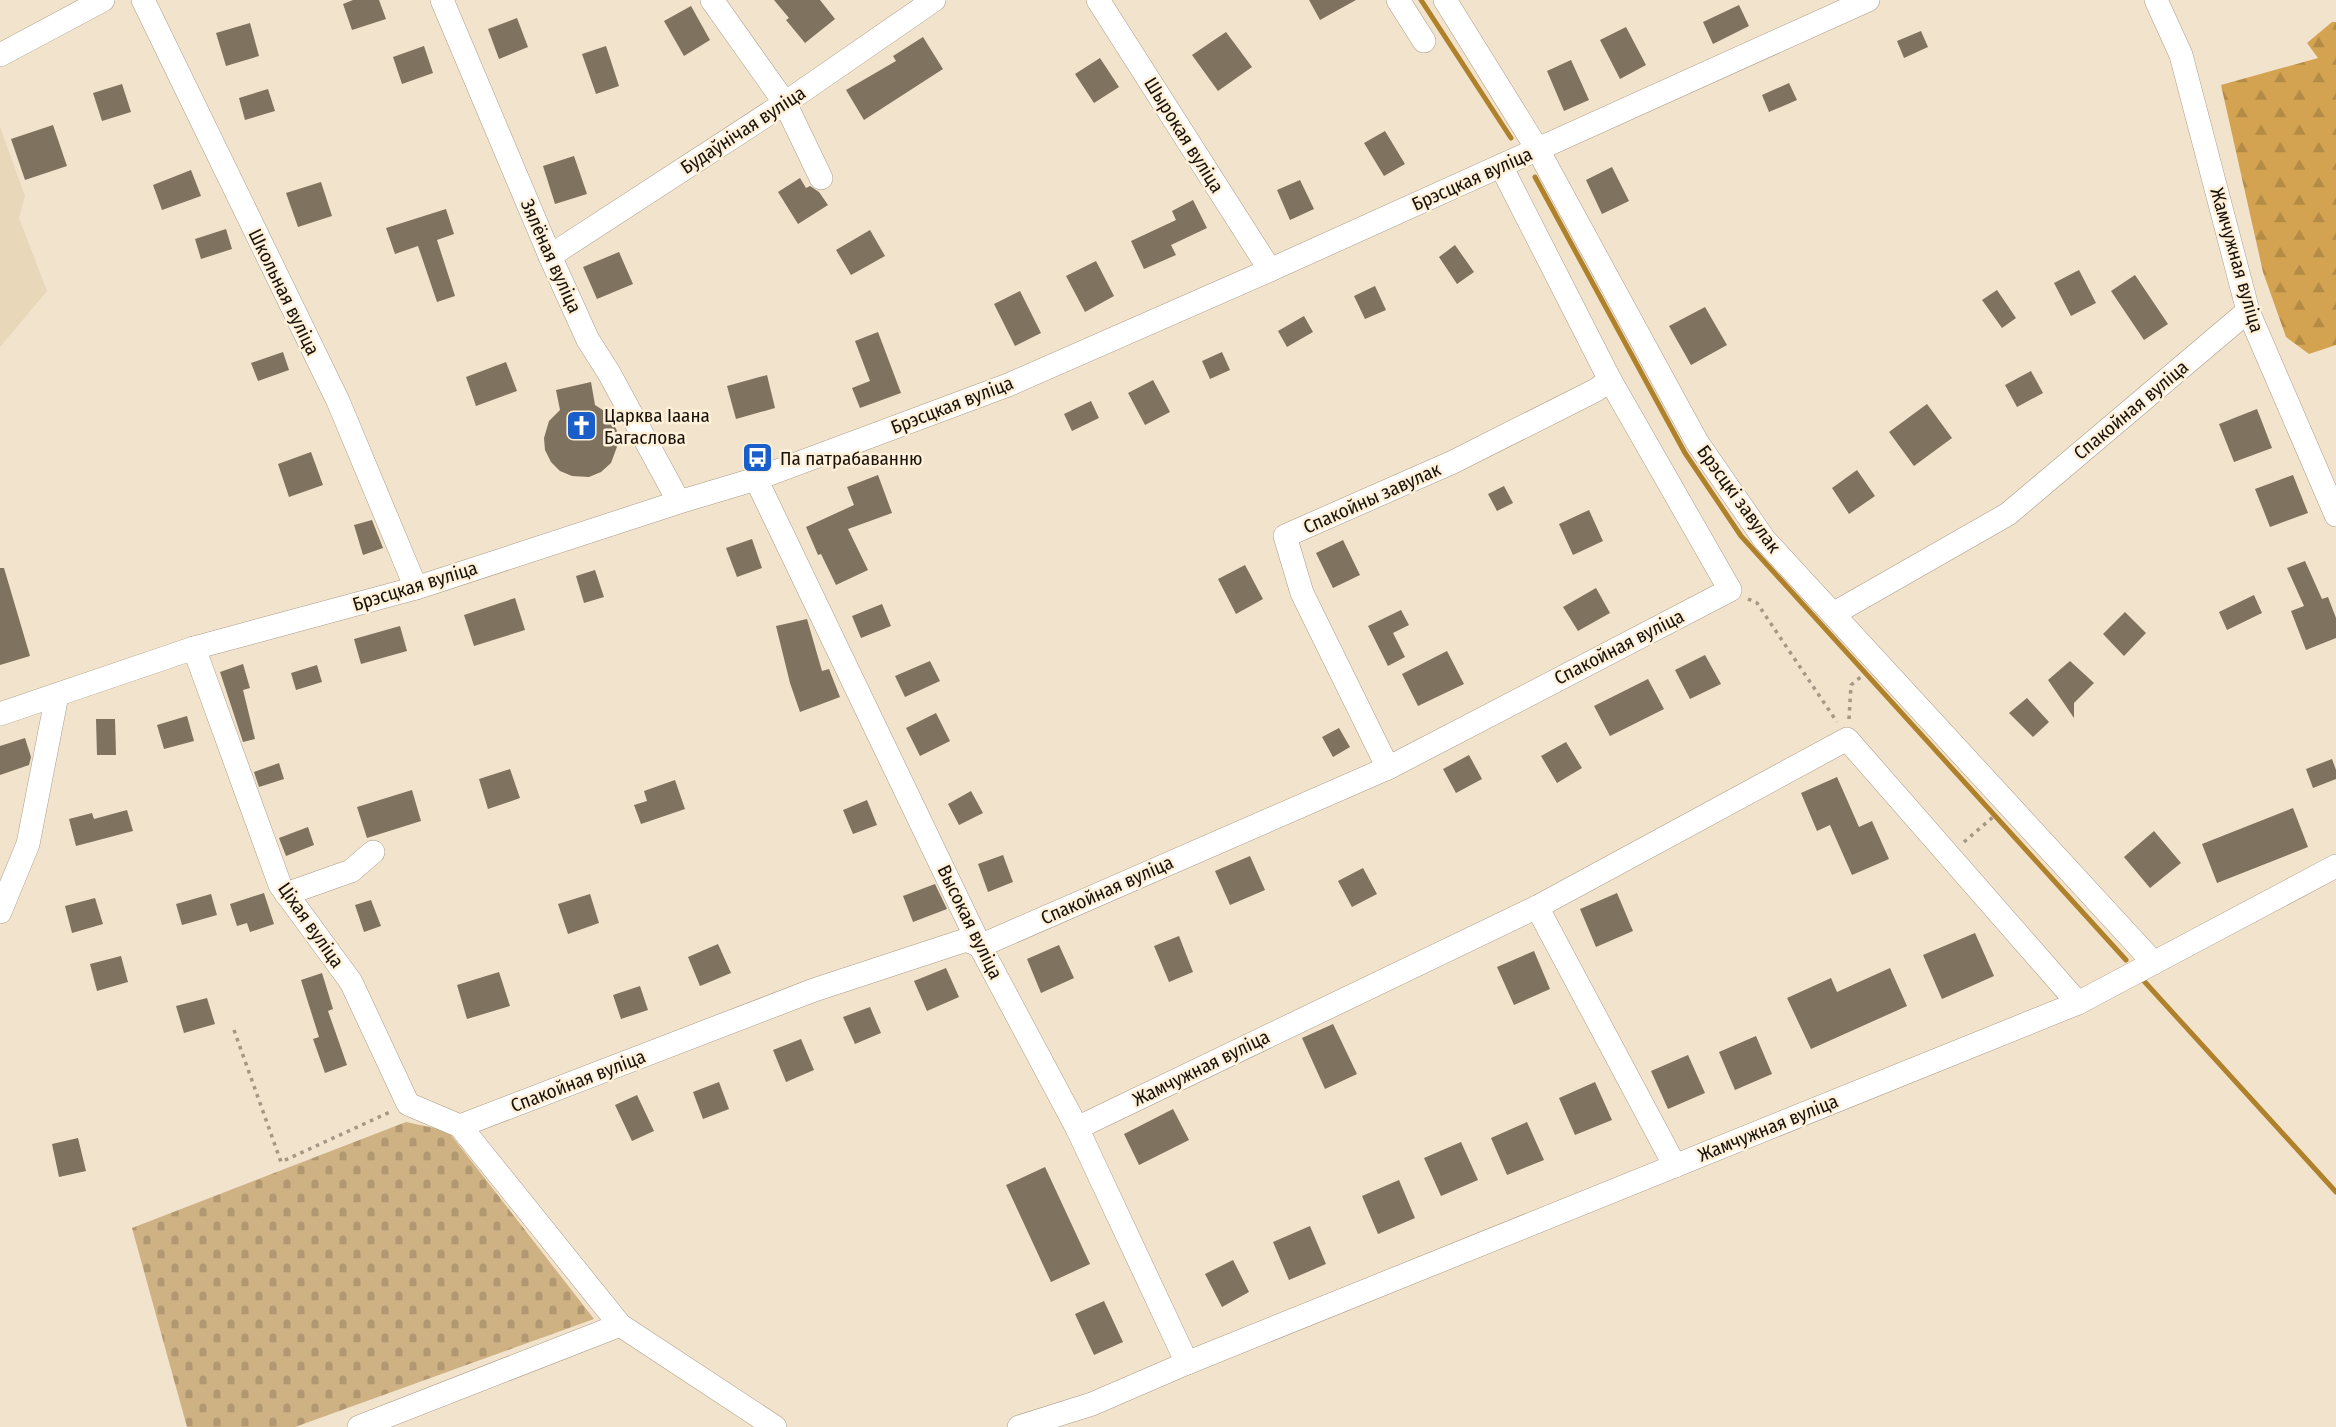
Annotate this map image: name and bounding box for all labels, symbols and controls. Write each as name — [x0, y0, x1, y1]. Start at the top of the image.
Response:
street label: Шырокая вуліца — [1139, 73, 1229, 197]
street label: Будаўнічая вуліца — [676, 81, 810, 179]
street label: Брэсцкая вуліца — [1408, 142, 1536, 216]
street label: Жамчужная вуліца — [2205, 185, 2269, 335]
street label: Зялёная вуліца — [516, 195, 586, 317]
street label: Школьная вуліца — [244, 225, 324, 359]
street label: Спакойная вуліца — [2069, 355, 2193, 465]
street label: Брэсцкая вуліца — [887, 371, 1017, 439]
place label: Царква Іаана Багаслова — [604, 404, 710, 449]
church icon: Царква Іаана Багаслова — [564, 409, 598, 443]
bus stop icon: Па патрабаванню — [740, 441, 774, 475]
street label: Брэсцкі завулак — [1692, 441, 1786, 557]
place label: Па патрабаванню — [780, 447, 923, 470]
street label: Спакойны завулак — [1300, 457, 1444, 539]
street label: Брэсцкая вуліца — [350, 556, 480, 616]
street label: Спакойная вуліца — [1550, 604, 1688, 690]
street label: Спакойная вуліца — [1037, 851, 1177, 929]
street label: Высокая вуліца — [932, 861, 1008, 983]
street label: Ціхая вуліца — [273, 878, 349, 972]
street label: Жамчужная вуліца — [1129, 1025, 1273, 1111]
street label: Спакойная вуліца — [507, 1045, 649, 1117]
street label: Жамчужная вуліца — [1694, 1089, 1842, 1167]

